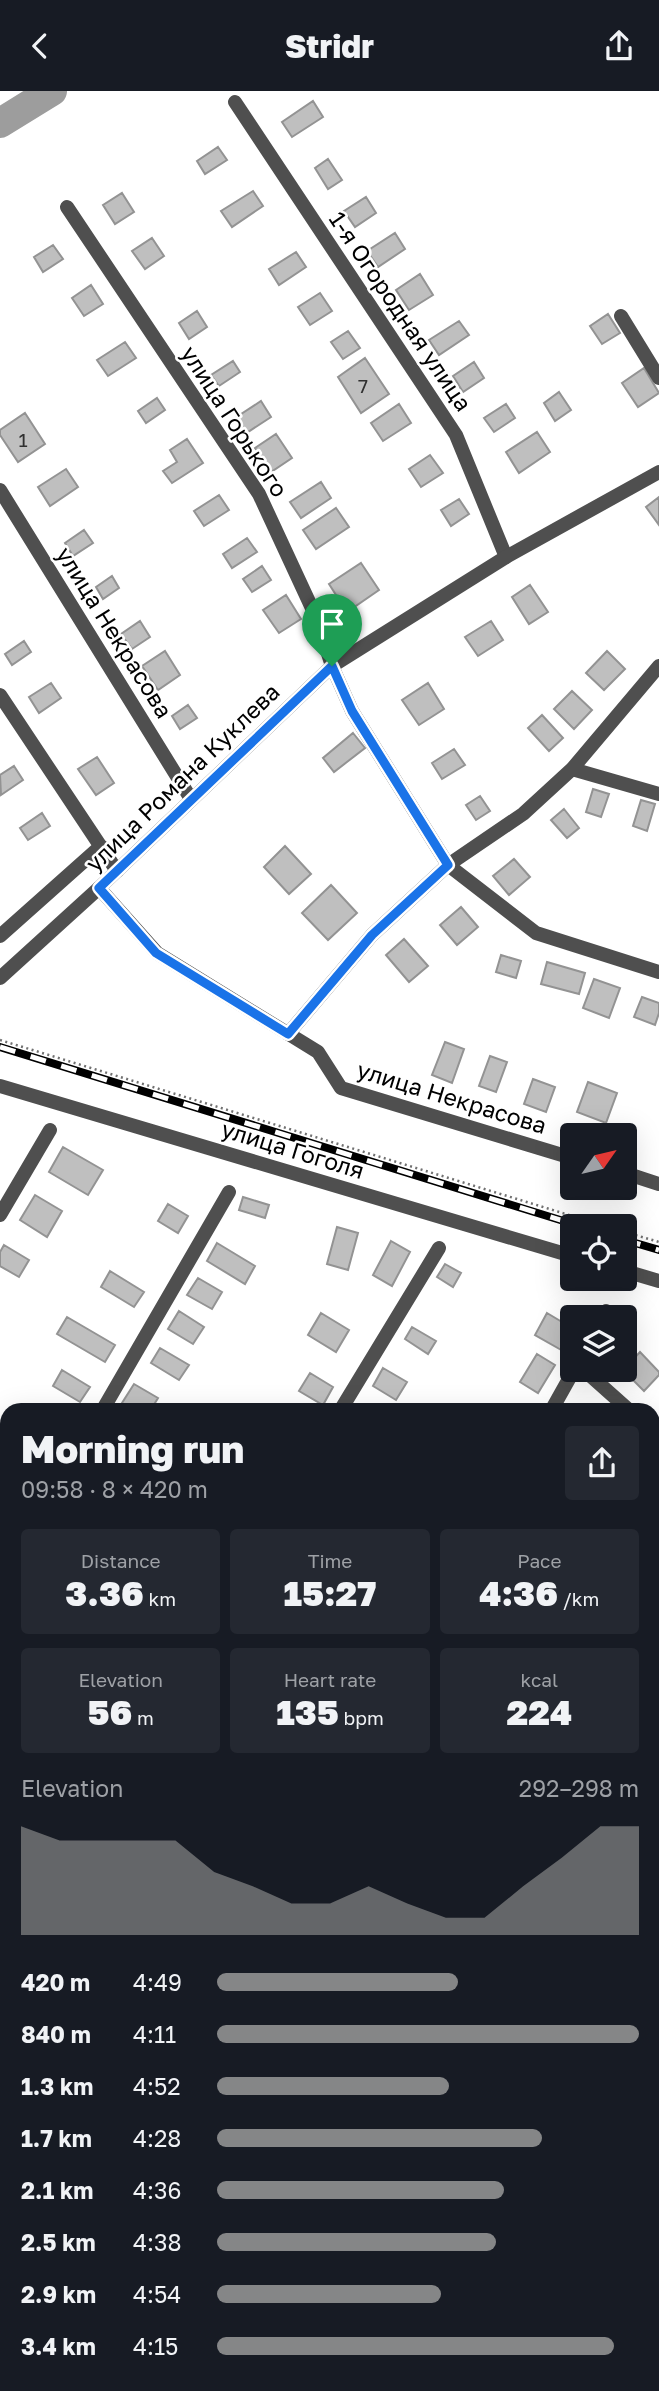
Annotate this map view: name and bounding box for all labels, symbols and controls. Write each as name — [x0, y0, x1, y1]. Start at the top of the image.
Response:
icon: back — [21, 27, 59, 65]
text: Stridr — [285, 27, 374, 65]
icon: share — [600, 27, 638, 65]
street label: 1-я Огородная улица — [324, 206, 478, 416]
street label: улица Горького — [176, 340, 294, 502]
house number: 7 — [358, 374, 368, 397]
house number: 1 — [18, 428, 28, 451]
street label: улица Некрасова — [51, 541, 179, 723]
pin — [302, 594, 362, 666]
icon: arrive — [313, 605, 351, 643]
street label: улица Романа Куклева — [79, 677, 285, 877]
street label: улица Некрасова — [354, 1055, 550, 1139]
street label: улица Гоголя — [218, 1114, 368, 1184]
north arrow — [560, 1123, 637, 1201]
map controls — [560, 1123, 637, 1382]
button: locate — [560, 1214, 637, 1291]
button: layers — [560, 1305, 637, 1382]
text: Morning run — [21, 1426, 244, 1471]
button: share — [565, 1426, 639, 1500]
text: 09:58 · 8 × 420 m — [21, 1475, 208, 1503]
text: Distance — [81, 1549, 161, 1572]
text: Time — [308, 1549, 352, 1572]
text: Pace — [517, 1549, 562, 1572]
text: 3.36 — [65, 1572, 144, 1614]
text: 15:27 — [284, 1572, 376, 1614]
text: 4:36 — [479, 1572, 558, 1614]
text: km — [144, 1587, 176, 1610]
text: /km — [558, 1587, 599, 1610]
text: Elevation — [78, 1668, 163, 1691]
text: Heart rate — [284, 1668, 376, 1691]
text: kcal — [521, 1668, 558, 1691]
text: 56 — [87, 1691, 132, 1733]
text: 135 — [276, 1691, 339, 1733]
text: 224 — [507, 1691, 572, 1733]
text: m — [132, 1706, 154, 1729]
text: bpm — [339, 1706, 384, 1729]
text: Elevation — [21, 1774, 123, 1802]
text: 292–298 m — [519, 1774, 639, 1802]
text: 420 m — [21, 1968, 90, 1996]
text: 4:49 — [133, 1968, 182, 1996]
text: 840 m — [21, 2020, 91, 2048]
text: 4:11 — [133, 2020, 176, 2048]
text: 1.3 km — [21, 2072, 93, 2100]
text: 4:52 — [133, 2072, 181, 2100]
text: 1.7 km — [21, 2124, 92, 2152]
text: 4:28 — [133, 2124, 181, 2152]
text: 2.1 km — [21, 2176, 93, 2204]
text: 4:36 — [133, 2176, 181, 2204]
text: 2.5 km — [21, 2228, 96, 2256]
text: 4:38 — [133, 2228, 181, 2256]
text: 2.9 km — [21, 2280, 96, 2308]
text: 4:54 — [133, 2280, 181, 2308]
text: 3.4 km — [21, 2332, 96, 2360]
text: 4:15 — [133, 2332, 178, 2360]

